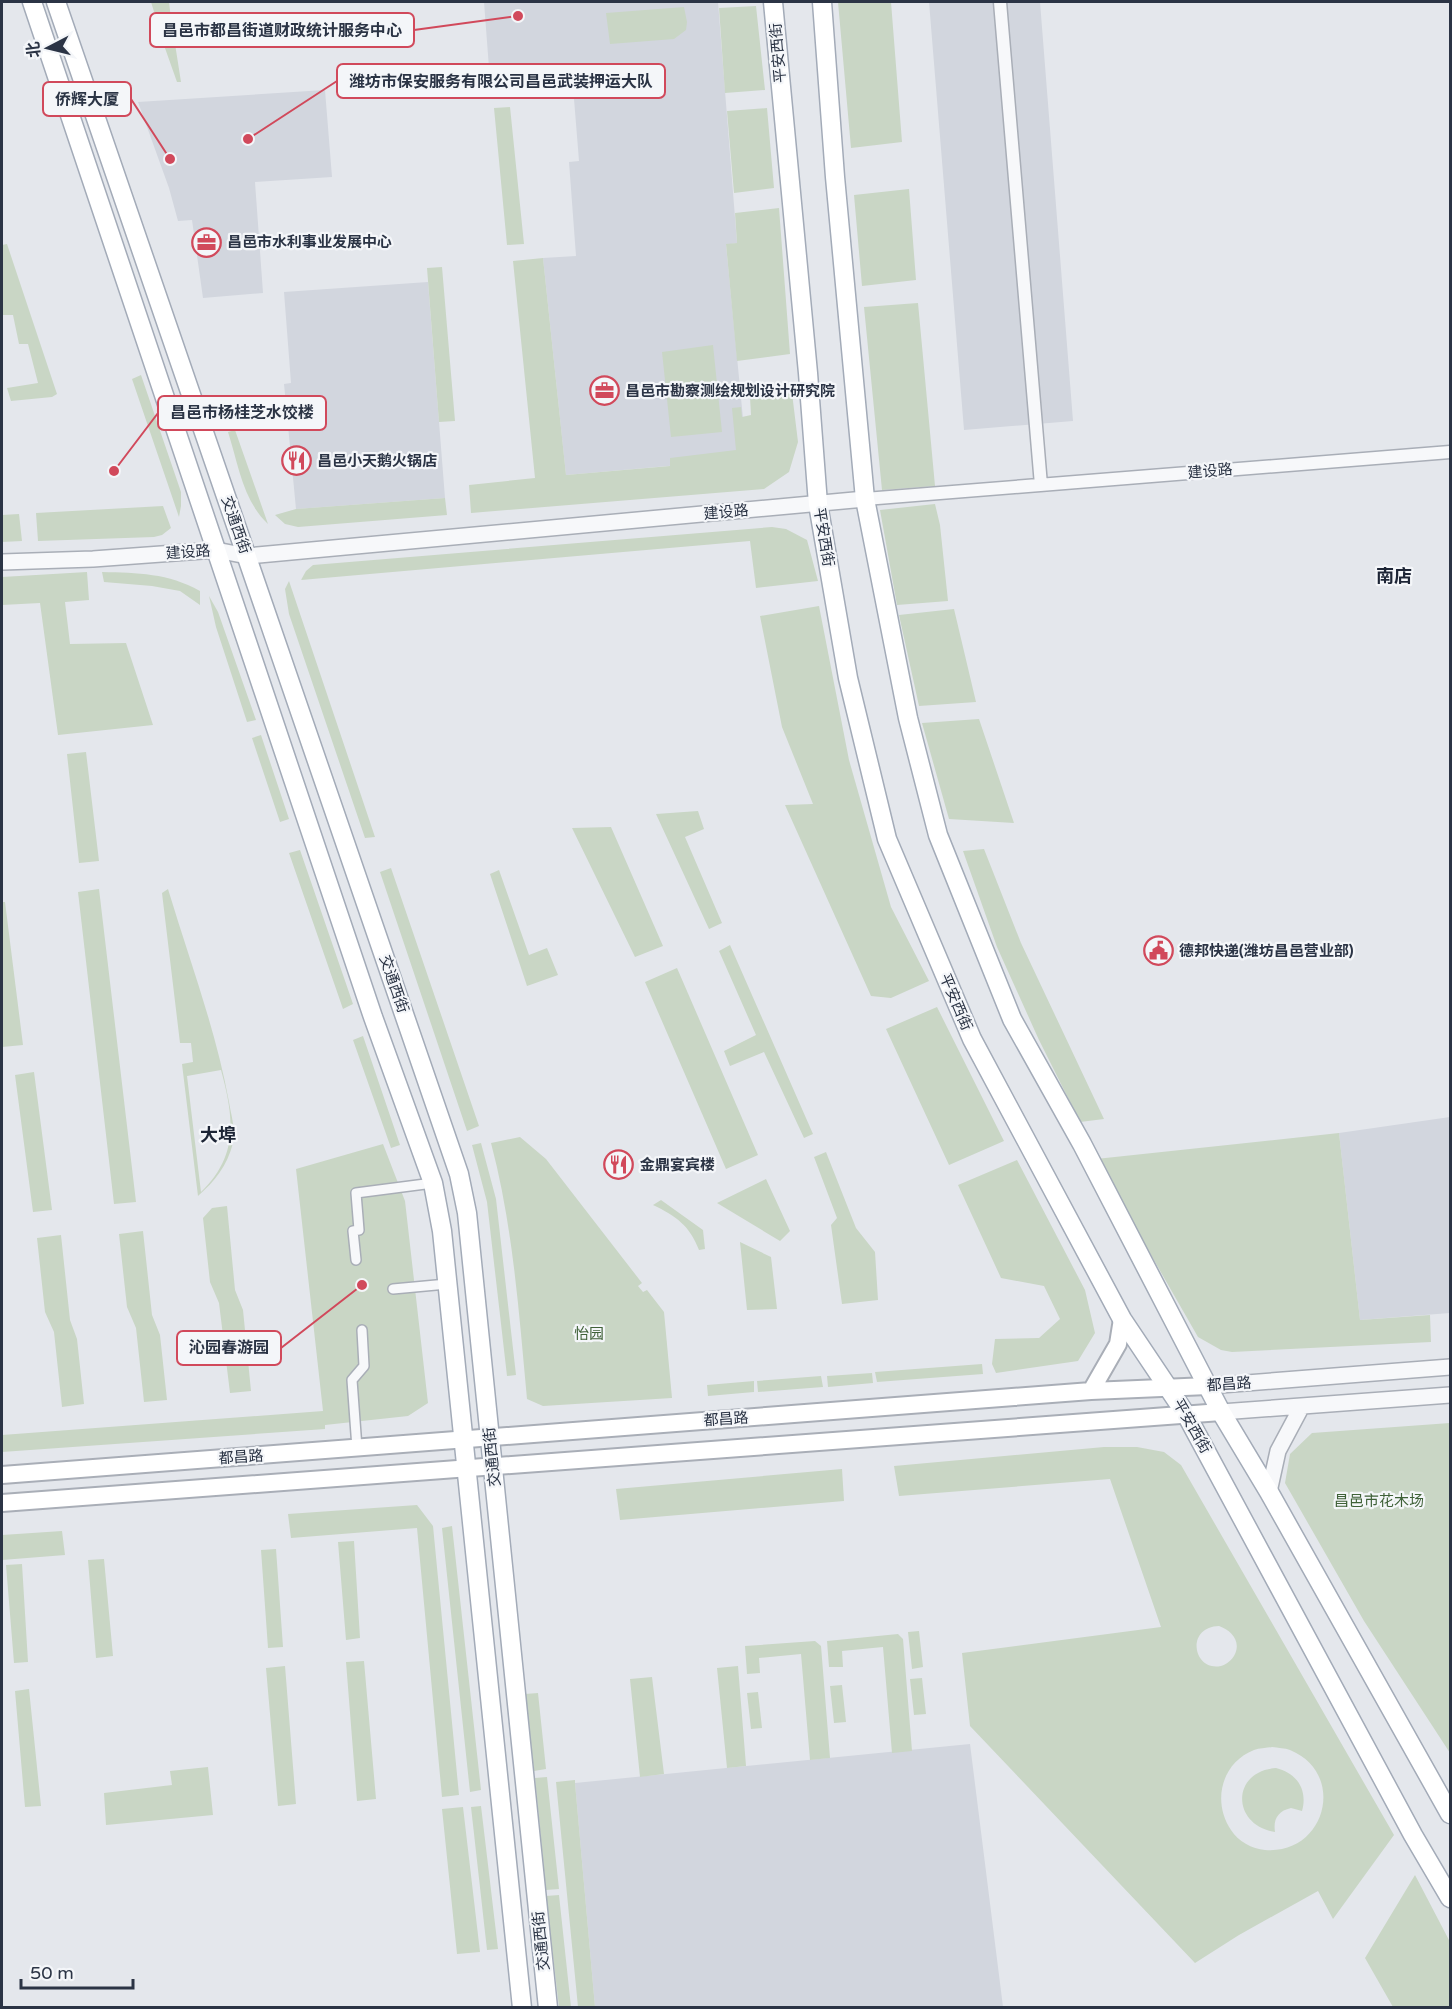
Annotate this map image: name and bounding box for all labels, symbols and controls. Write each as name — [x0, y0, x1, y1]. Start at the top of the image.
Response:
callout: 昌邑市都昌街道财政统计服务中心 — [150, 13, 414, 47]
north arrow — [18, 18, 78, 78]
text: 昌邑市都昌街道财政统计服务中心 — [162, 21, 402, 41]
street label: 平安西街 — [766, 22, 790, 84]
text: 北 — [23, 41, 45, 59]
callout: 潍坊市保安服务有限公司昌邑武装押运大队 — [337, 64, 665, 98]
text: 潍坊市保安服务有限公司昌邑武装押运大队 — [349, 72, 653, 92]
callout: 侨辉大厦 — [43, 82, 131, 116]
text: 侨辉大厦 — [55, 90, 119, 110]
office icon: 昌邑市水利事业发展中心 — [190, 226, 222, 258]
place label: 昌邑市水利事业发展中心 — [227, 233, 392, 251]
office icon: 昌邑市勘察测绘规划设计研究院 — [588, 375, 620, 407]
place label: 昌邑市勘察测绘规划设计研究院 — [625, 382, 835, 400]
callout: 昌邑市杨桂芝水饺楼 — [158, 396, 326, 430]
text: 昌邑市杨桂芝水饺楼 — [170, 403, 314, 423]
restaurant icon: 昌邑小天鹅火锅店 — [280, 445, 312, 477]
place label: 昌邑小天鹅火锅店 — [317, 452, 437, 470]
street label: 建设路 — [1187, 460, 1233, 482]
street label: 交通西街 — [218, 494, 254, 556]
street label: 建设路 — [703, 501, 749, 523]
street label: 平安西街 — [810, 506, 838, 568]
street label: 建设路 — [165, 541, 211, 563]
district label: 南店 — [1376, 565, 1412, 587]
public building icon: 德邦快递(潍坊昌邑营业部) — [1142, 935, 1174, 967]
place label: 德邦快递(潍坊昌邑营业部) — [1179, 942, 1354, 960]
street label: 交通西街 — [376, 953, 412, 1015]
street label: 平安西街 — [936, 971, 976, 1033]
district label: 大埠 — [200, 1124, 236, 1146]
restaurant icon: 金鼎宴宾楼 — [603, 1149, 635, 1181]
place label: 金鼎宴宾楼 — [640, 1156, 715, 1174]
park label: 怡园 — [574, 1325, 604, 1343]
callout: 沁园春游园 — [177, 1331, 281, 1365]
text: 沁园春游园 — [189, 1338, 269, 1358]
street label: 都昌路 — [1206, 1373, 1252, 1395]
street label: 平安西街 — [1169, 1396, 1215, 1456]
street label: 都昌路 — [703, 1408, 749, 1430]
street label: 交通西街 — [480, 1426, 504, 1488]
street label: 都昌路 — [218, 1446, 264, 1468]
park label: 昌邑市花木场 — [1334, 1492, 1424, 1510]
street label: 交通西街 — [529, 1910, 553, 1972]
scale bar — [21, 1952, 134, 1990]
text: 50 m — [30, 1962, 74, 1984]

